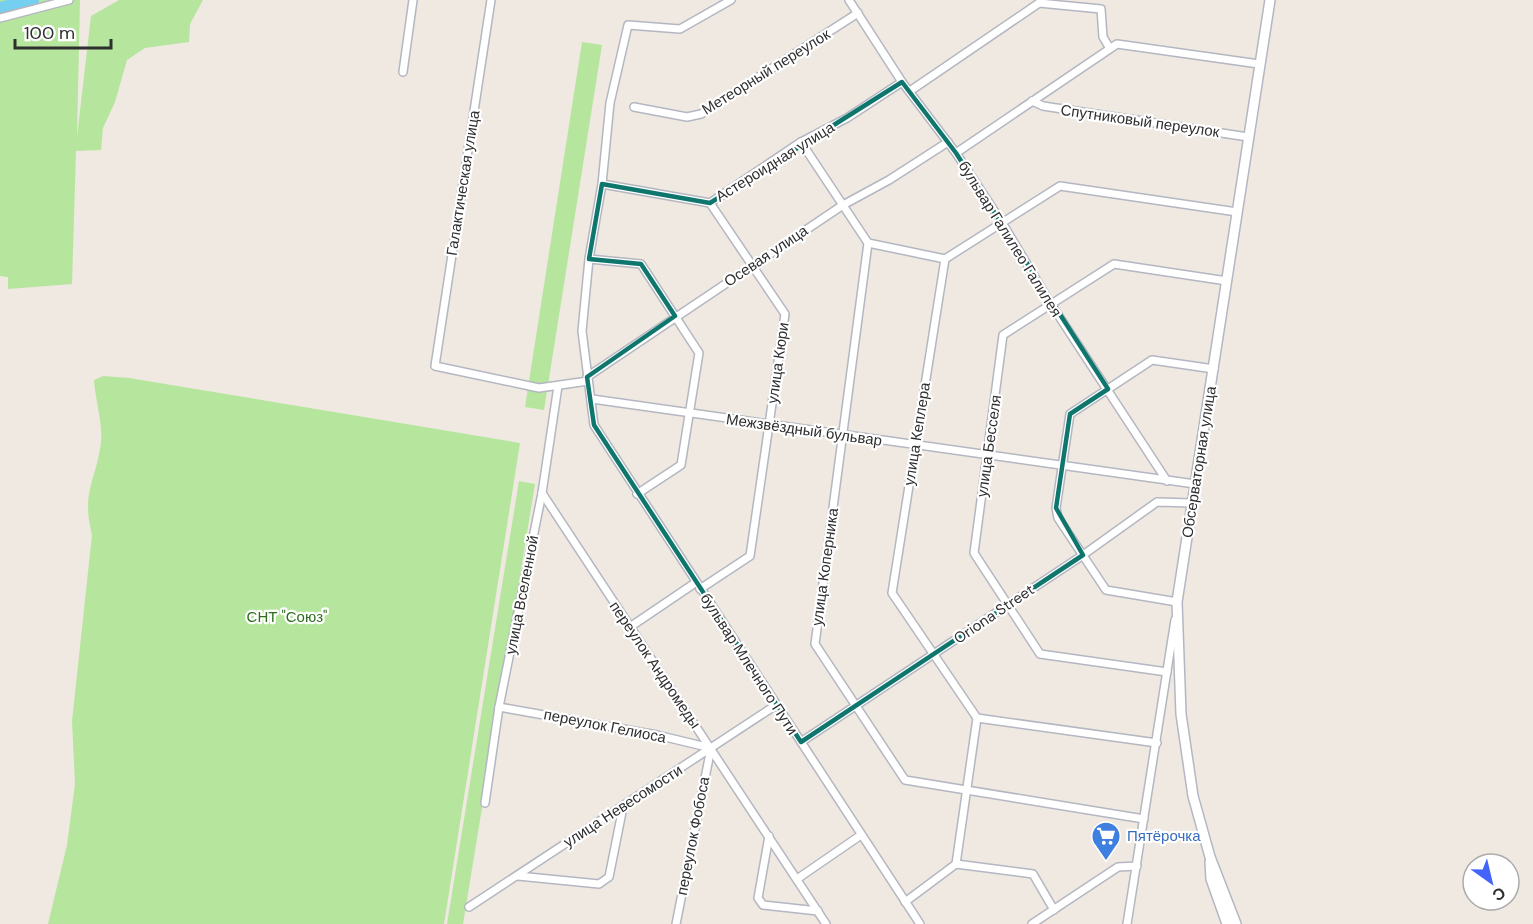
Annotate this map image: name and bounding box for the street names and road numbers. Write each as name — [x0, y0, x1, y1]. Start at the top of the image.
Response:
street label: Метеорный переулок — [698, 24, 834, 120]
street label: Спутниковый переулок — [1059, 100, 1221, 142]
street label: Галактическая улица — [442, 108, 484, 257]
street label: Астероидная улица — [712, 117, 839, 207]
street label: бульвар Галилео Галилея — [954, 157, 1066, 321]
street label: Осевая улица — [720, 220, 812, 291]
street label: улица Кюри — [762, 321, 794, 405]
street label: улица Кеплера — [899, 380, 935, 487]
street label: Обсерваторная улица — [1177, 384, 1221, 539]
street label: улица Бесселя — [972, 394, 1006, 498]
street label: Межзвёздный бульвар — [725, 409, 883, 451]
street label: улица Коперника — [807, 506, 843, 627]
street label: улица Вселенной — [501, 534, 543, 656]
street label: Oriona Street — [950, 580, 1038, 648]
street label: бульвар Млечного Пути — [696, 589, 802, 739]
street label: переулок Андромеды — [605, 597, 705, 733]
street label: переулок Гелиоса — [542, 704, 669, 748]
street label: улица Невесомости — [560, 760, 686, 852]
street label: переулок Фобоса — [672, 774, 714, 897]

